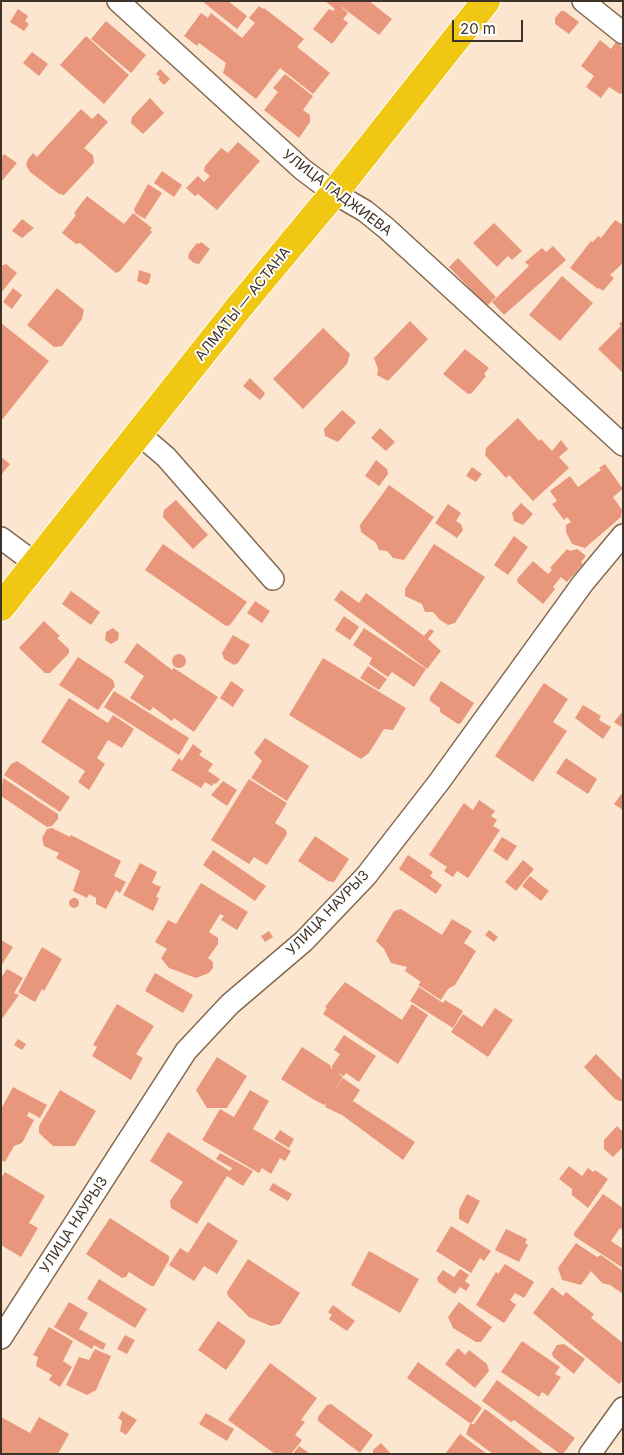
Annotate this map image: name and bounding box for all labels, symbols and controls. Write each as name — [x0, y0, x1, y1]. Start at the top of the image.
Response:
scale bar — [454, 10, 525, 42]
text: 20 m — [460, 19, 496, 38]
street label: УЛИЦА ГАДЖИЕВА — [279, 146, 395, 240]
street label: АЛМАТЫ — АСТАНА — [192, 244, 294, 364]
street label: УЛИЦА НАУРЫЗ — [283, 867, 373, 959]
street label: УЛИЦА НАУРЫЗ — [37, 1174, 111, 1276]

